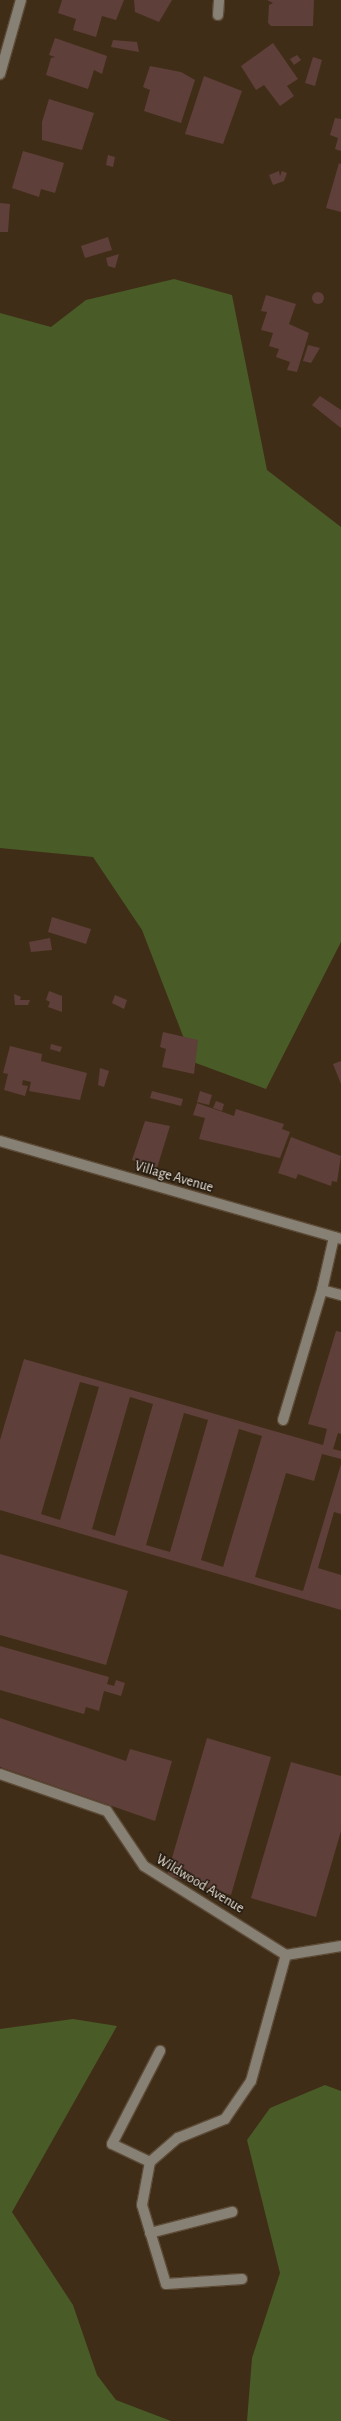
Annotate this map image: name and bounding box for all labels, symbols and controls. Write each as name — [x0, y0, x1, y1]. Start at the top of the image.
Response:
street label: Village Avenue — [133, 1158, 215, 1196]
street label: Wildwood Avenue — [153, 1851, 247, 1917]

